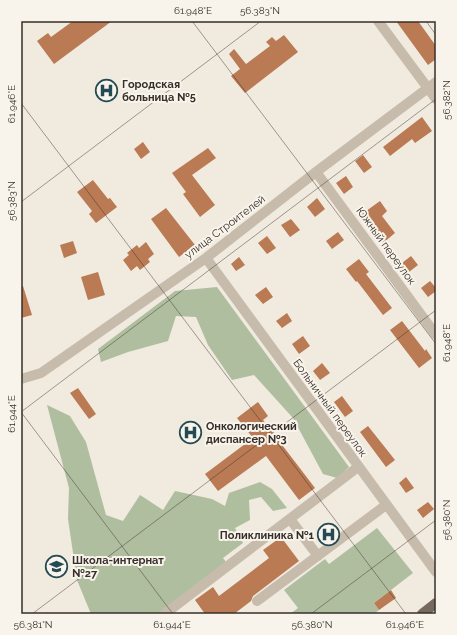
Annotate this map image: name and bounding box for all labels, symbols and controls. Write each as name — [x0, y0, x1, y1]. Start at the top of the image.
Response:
text: 61.948°E — [174, 5, 212, 16]
text: 56.383°N — [240, 5, 280, 16]
hospital icon: Городская больница №5 — [93, 77, 119, 103]
place label: Городская больница №5 — [122, 78, 196, 104]
text: 56.382°N — [441, 80, 452, 120]
text: 61.946°E — [6, 85, 17, 123]
text: 56.383°N — [6, 181, 17, 221]
street label: улица Строителей — [182, 192, 268, 262]
street label: Южный переулок — [353, 205, 419, 288]
text: 61.948°E — [441, 324, 452, 362]
street label: Больничный переулок — [290, 357, 370, 460]
text: 61.944°E — [6, 395, 17, 433]
hospital icon: Онкологический диспансер №3 — [177, 419, 203, 445]
place label: Онкологический диспансер №3 — [206, 420, 297, 446]
text: 56.380°N — [441, 500, 452, 540]
hospital icon: Поликлиника №1 — [316, 522, 342, 548]
place label: Поликлиника №1 — [220, 529, 315, 542]
school or university icon: Школа-интернат №27 — [43, 553, 69, 579]
place label: Школа-интернат №27 — [72, 554, 164, 580]
text: 56.381°N — [13, 619, 53, 630]
text: 61.944°E — [153, 619, 191, 630]
text: 56.380°N — [292, 619, 332, 630]
text: 61.946°E — [386, 619, 424, 630]

